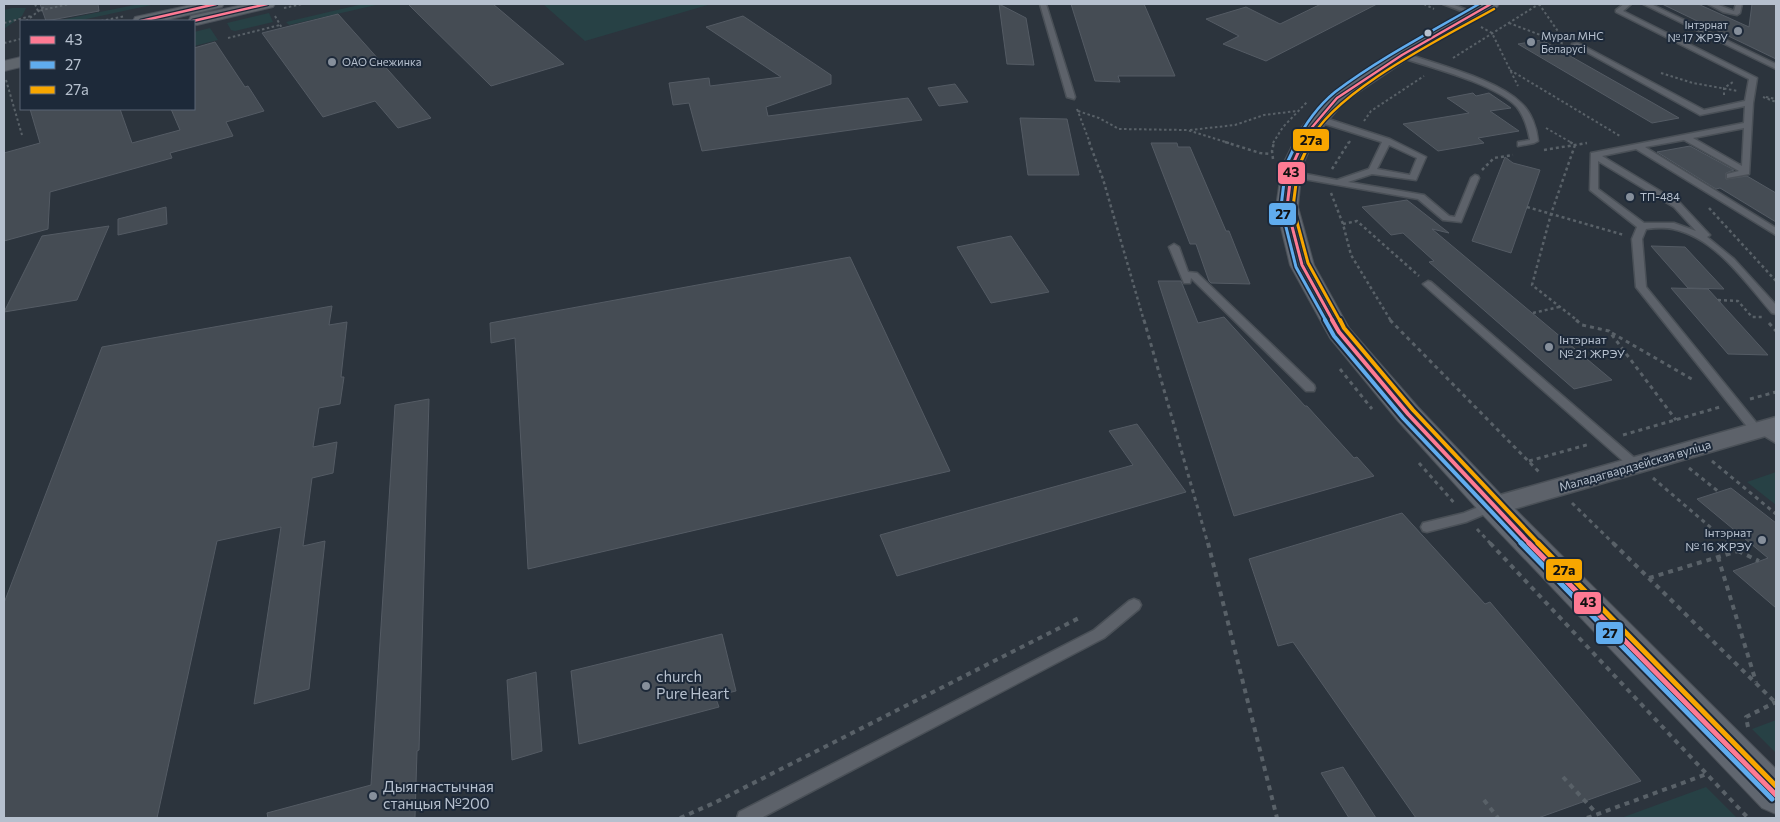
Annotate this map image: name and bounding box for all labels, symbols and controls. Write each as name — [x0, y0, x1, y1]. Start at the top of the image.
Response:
place label: Інтэрнат № 17 ЖРЭУ — [1668, 18, 1729, 44]
legend — [20, 20, 195, 110]
marker: Інтэрнат № 17 ЖРЭУ — [1732, 25, 1744, 37]
unlabelled marker — [1423, 28, 1433, 38]
place label: Мурал МНС Беларусі — [1541, 29, 1604, 55]
text: 43 — [65, 30, 83, 48]
marker: Мурал МНС Беларусі — [1525, 36, 1537, 48]
text: 27 — [65, 55, 81, 73]
place label: ОАО Снежинка — [342, 55, 422, 68]
marker: ОАО Снежинка — [326, 56, 338, 68]
text: 27а — [65, 80, 89, 98]
line badge: 27а — [1292, 128, 1330, 152]
text: 27а — [1300, 131, 1322, 148]
line badge: 43 — [1277, 161, 1306, 185]
text: 43 — [1283, 163, 1299, 180]
place label: ТП-484 — [1640, 190, 1680, 203]
marker: ТП-484 — [1624, 191, 1636, 203]
line badge: 27 — [1268, 202, 1297, 226]
text: 27 — [1275, 205, 1291, 222]
place label: Інтэрнат № 21 ЖРЭУ — [1559, 332, 1625, 360]
marker: Інтэрнат № 21 ЖРЭУ — [1543, 341, 1555, 353]
street label: Маладагвардзейская вуліца — [1557, 437, 1712, 493]
place label: Інтэрнат № 16 ЖРЭУ — [1685, 525, 1752, 553]
marker: Інтэрнат № 16 ЖРЭУ — [1756, 534, 1768, 546]
line badge: 27а — [1545, 558, 1583, 582]
text: 27а — [1553, 561, 1575, 578]
line badge: 43 — [1573, 591, 1602, 615]
text: 43 — [1580, 593, 1596, 610]
line badge: 27 — [1595, 621, 1624, 645]
text: 27 — [1602, 624, 1618, 641]
place label: church Pure Heart — [656, 667, 729, 702]
marker: church Pure Heart — [640, 680, 652, 692]
place label: Дыягнастычная станцыя №200 — [383, 777, 494, 812]
marker: Дыягнастычная станцыя №200 — [367, 790, 379, 802]

